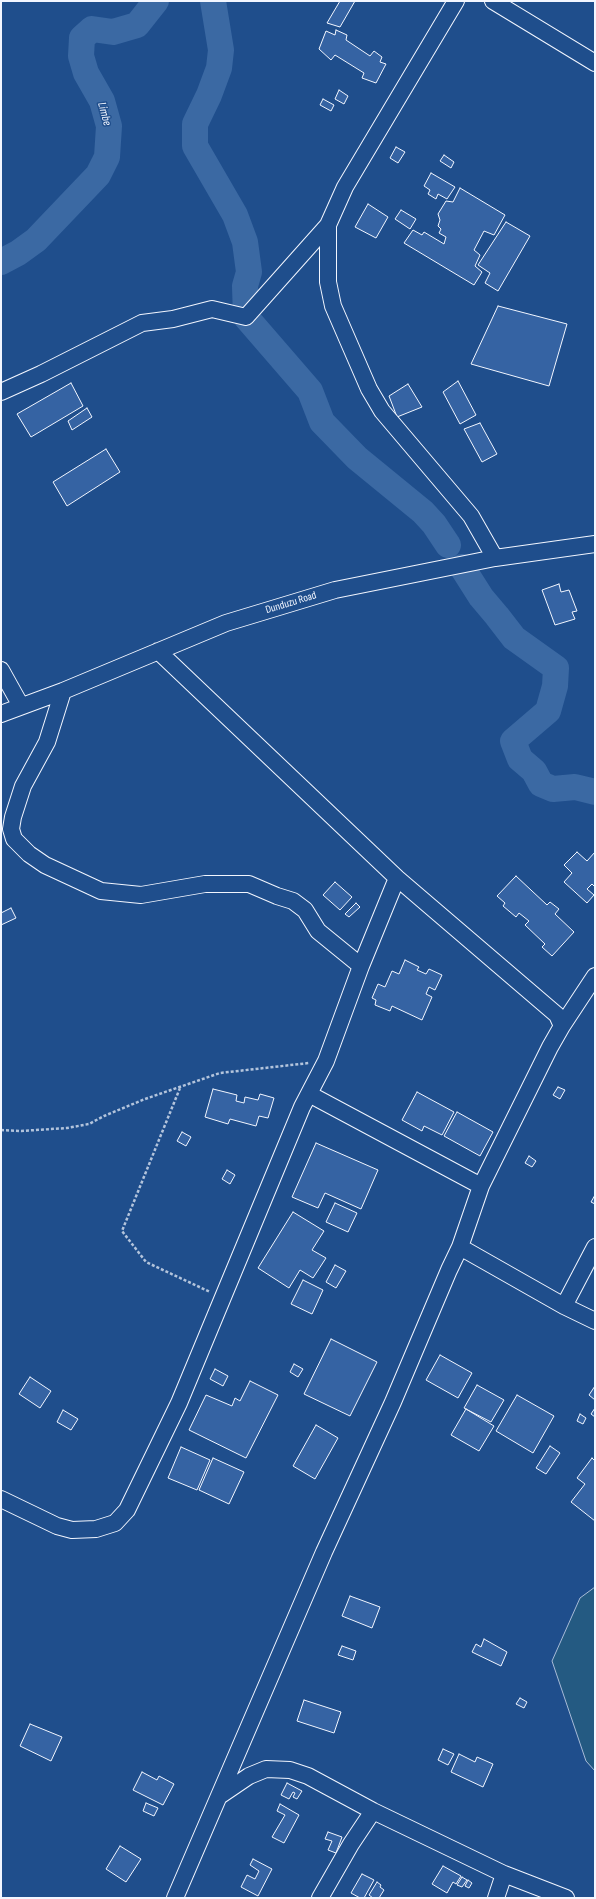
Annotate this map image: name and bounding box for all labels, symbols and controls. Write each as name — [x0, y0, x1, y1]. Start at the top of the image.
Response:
water label: Limbe — [94, 101, 114, 127]
street label: Dunduzu Road — [264, 589, 318, 617]

